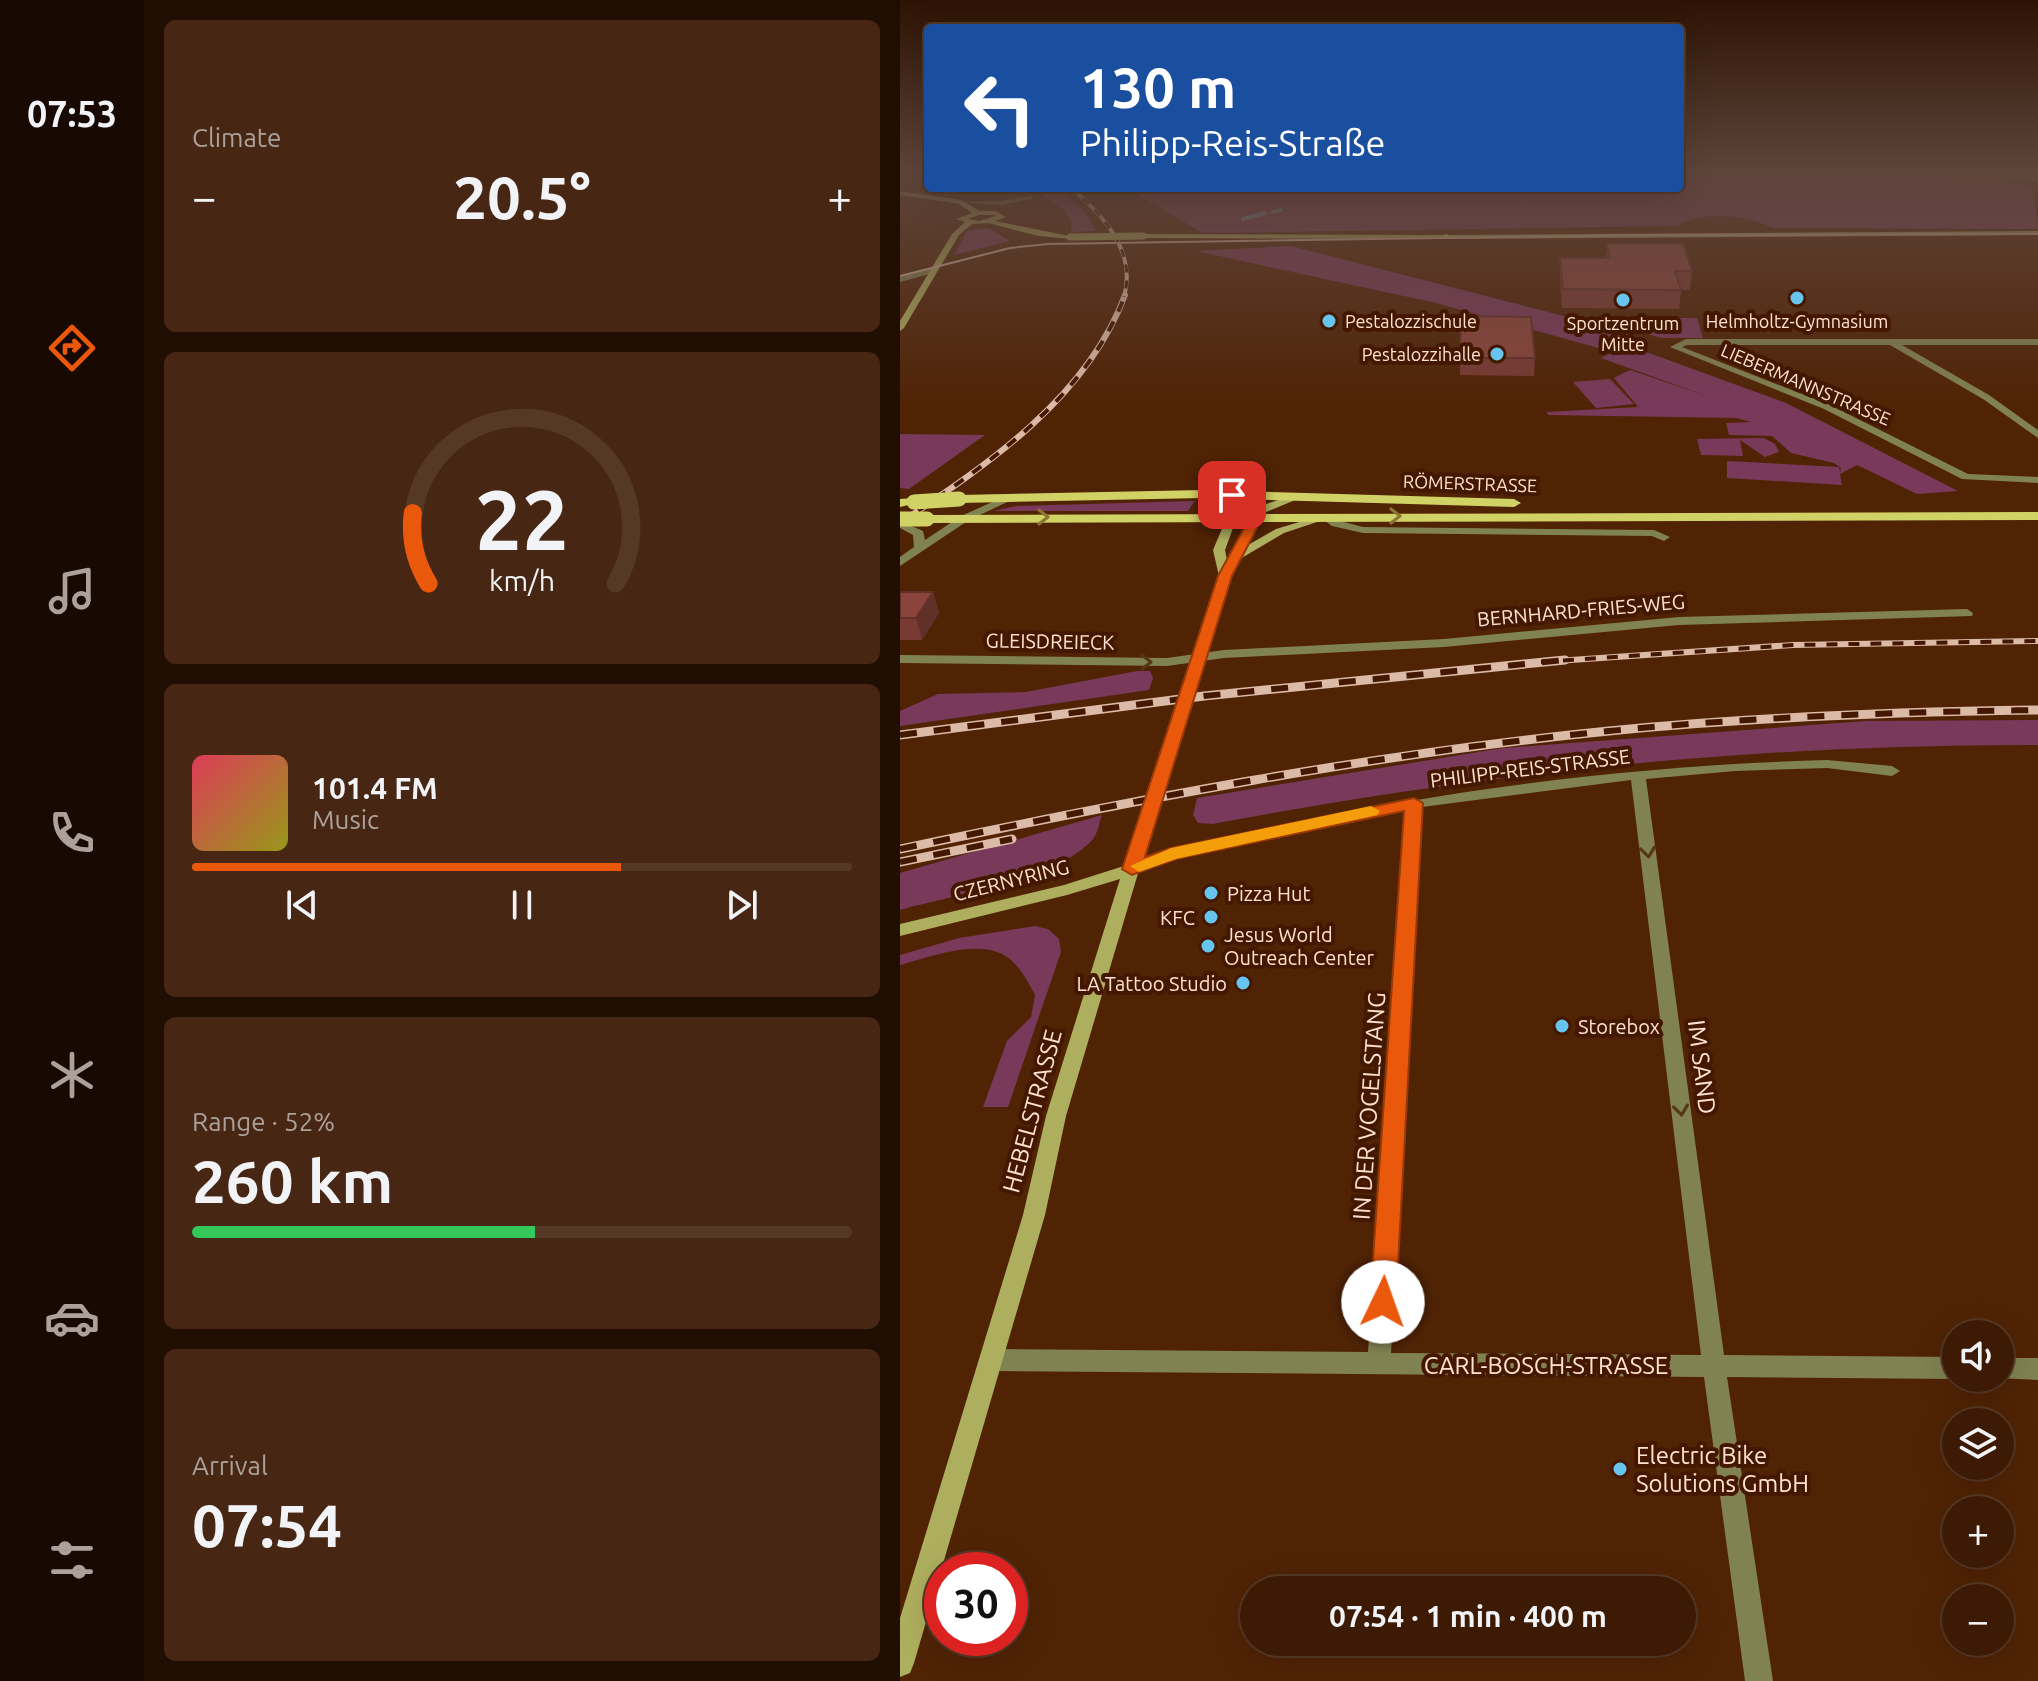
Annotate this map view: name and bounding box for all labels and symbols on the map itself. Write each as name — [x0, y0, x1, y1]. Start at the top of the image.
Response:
marker: Helmholtz-Gymnasium — [1788, 289, 1806, 307]
marker: Sportzentrum Mitte — [1614, 291, 1632, 309]
place label: Pestalozzischule — [1345, 311, 1477, 331]
place label: Helmholtz-Gymnasium — [1706, 311, 1888, 331]
marker: Pestalozzischule — [1320, 312, 1338, 330]
place label: Sportzentrum Mitte — [1567, 313, 1679, 354]
street label: LIEBERMANNSTRASSE — [1718, 339, 1894, 429]
place label: Pestalozzihalle — [1362, 344, 1481, 364]
marker: Pestalozzihalle — [1488, 345, 1506, 363]
pin — [1198, 461, 1266, 529]
street label: RÖMERSTRASSE — [1403, 471, 1537, 495]
one-way arrow — [1389, 507, 1402, 525]
one-way arrow — [1037, 509, 1050, 526]
street label: BERNHARD-FRIES-WEG — [1476, 589, 1686, 631]
street label: GLEISDREIECK — [986, 628, 1114, 654]
one-way arrow — [1140, 653, 1153, 671]
street label: PHILIPP-REIS-STRASSE — [1429, 744, 1631, 792]
one-way arrow — [1639, 846, 1656, 859]
street label: CZERNYRING — [951, 855, 1071, 905]
place label: Pizza Hut — [1227, 882, 1310, 905]
marker: Pizza Hut — [1202, 884, 1220, 902]
place label: KFC — [1160, 906, 1195, 929]
marker: KFC — [1202, 908, 1220, 926]
place label: Jesus World Outreach Center — [1224, 923, 1375, 969]
marker: Jesus World Outreach Center — [1199, 937, 1217, 955]
place label: LA Tattoo Studio — [1076, 972, 1227, 995]
marker: LA Tattoo Studio — [1234, 974, 1252, 992]
street label: IN DER VOGELSTANG — [1348, 991, 1390, 1221]
place label: Storebox — [1578, 1015, 1660, 1038]
marker: Storebox — [1553, 1017, 1571, 1035]
street label: IM SAND — [1683, 1018, 1721, 1116]
street label: HEBELSTRASSE — [997, 1027, 1067, 1195]
one-way arrow — [1672, 1103, 1689, 1117]
position arrow — [1341, 1260, 1425, 1344]
street label: CARL-BOSCH-STRASSE — [1424, 1352, 1668, 1379]
place label: Electric Bike Solutions GmbH — [1636, 1442, 1809, 1497]
marker: Electric Bike Solutions GmbH — [1611, 1460, 1629, 1478]
speed limit sign: 30 — [924, 1552, 1028, 1656]

